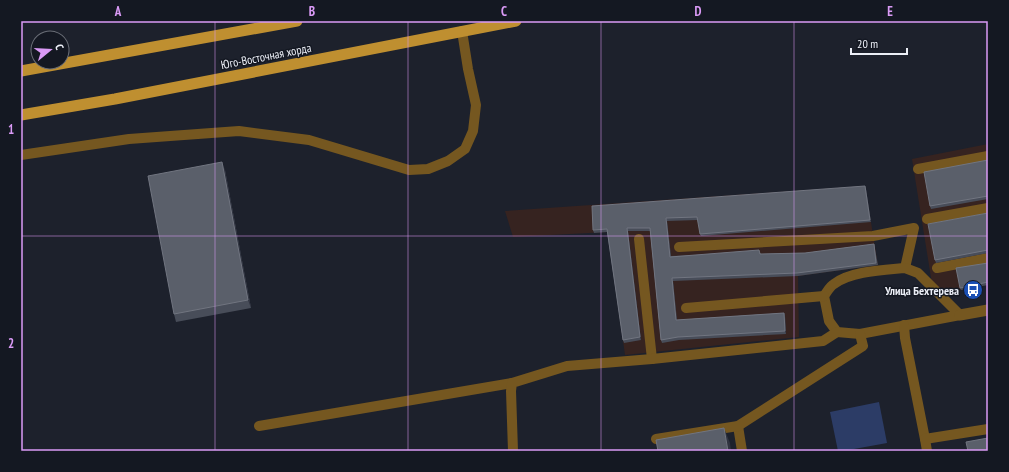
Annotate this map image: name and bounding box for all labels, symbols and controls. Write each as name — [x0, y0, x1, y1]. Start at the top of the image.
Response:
text: A — [114, 3, 122, 20]
text: B — [309, 3, 315, 20]
text: C — [501, 3, 507, 20]
text: D — [695, 3, 702, 20]
text: E — [887, 3, 893, 20]
north arrow — [30, 30, 70, 70]
scale bar — [851, 30, 907, 56]
text: 20 m — [857, 36, 878, 51]
street label: Юго-Восточная хорда — [220, 40, 313, 72]
text: С — [52, 42, 67, 51]
text: 1 — [8, 121, 14, 138]
bus stop icon: Улица Бехтерева — [962, 279, 984, 301]
place label: Улица Бехтерева — [884, 283, 959, 298]
text: 2 — [8, 335, 14, 352]

